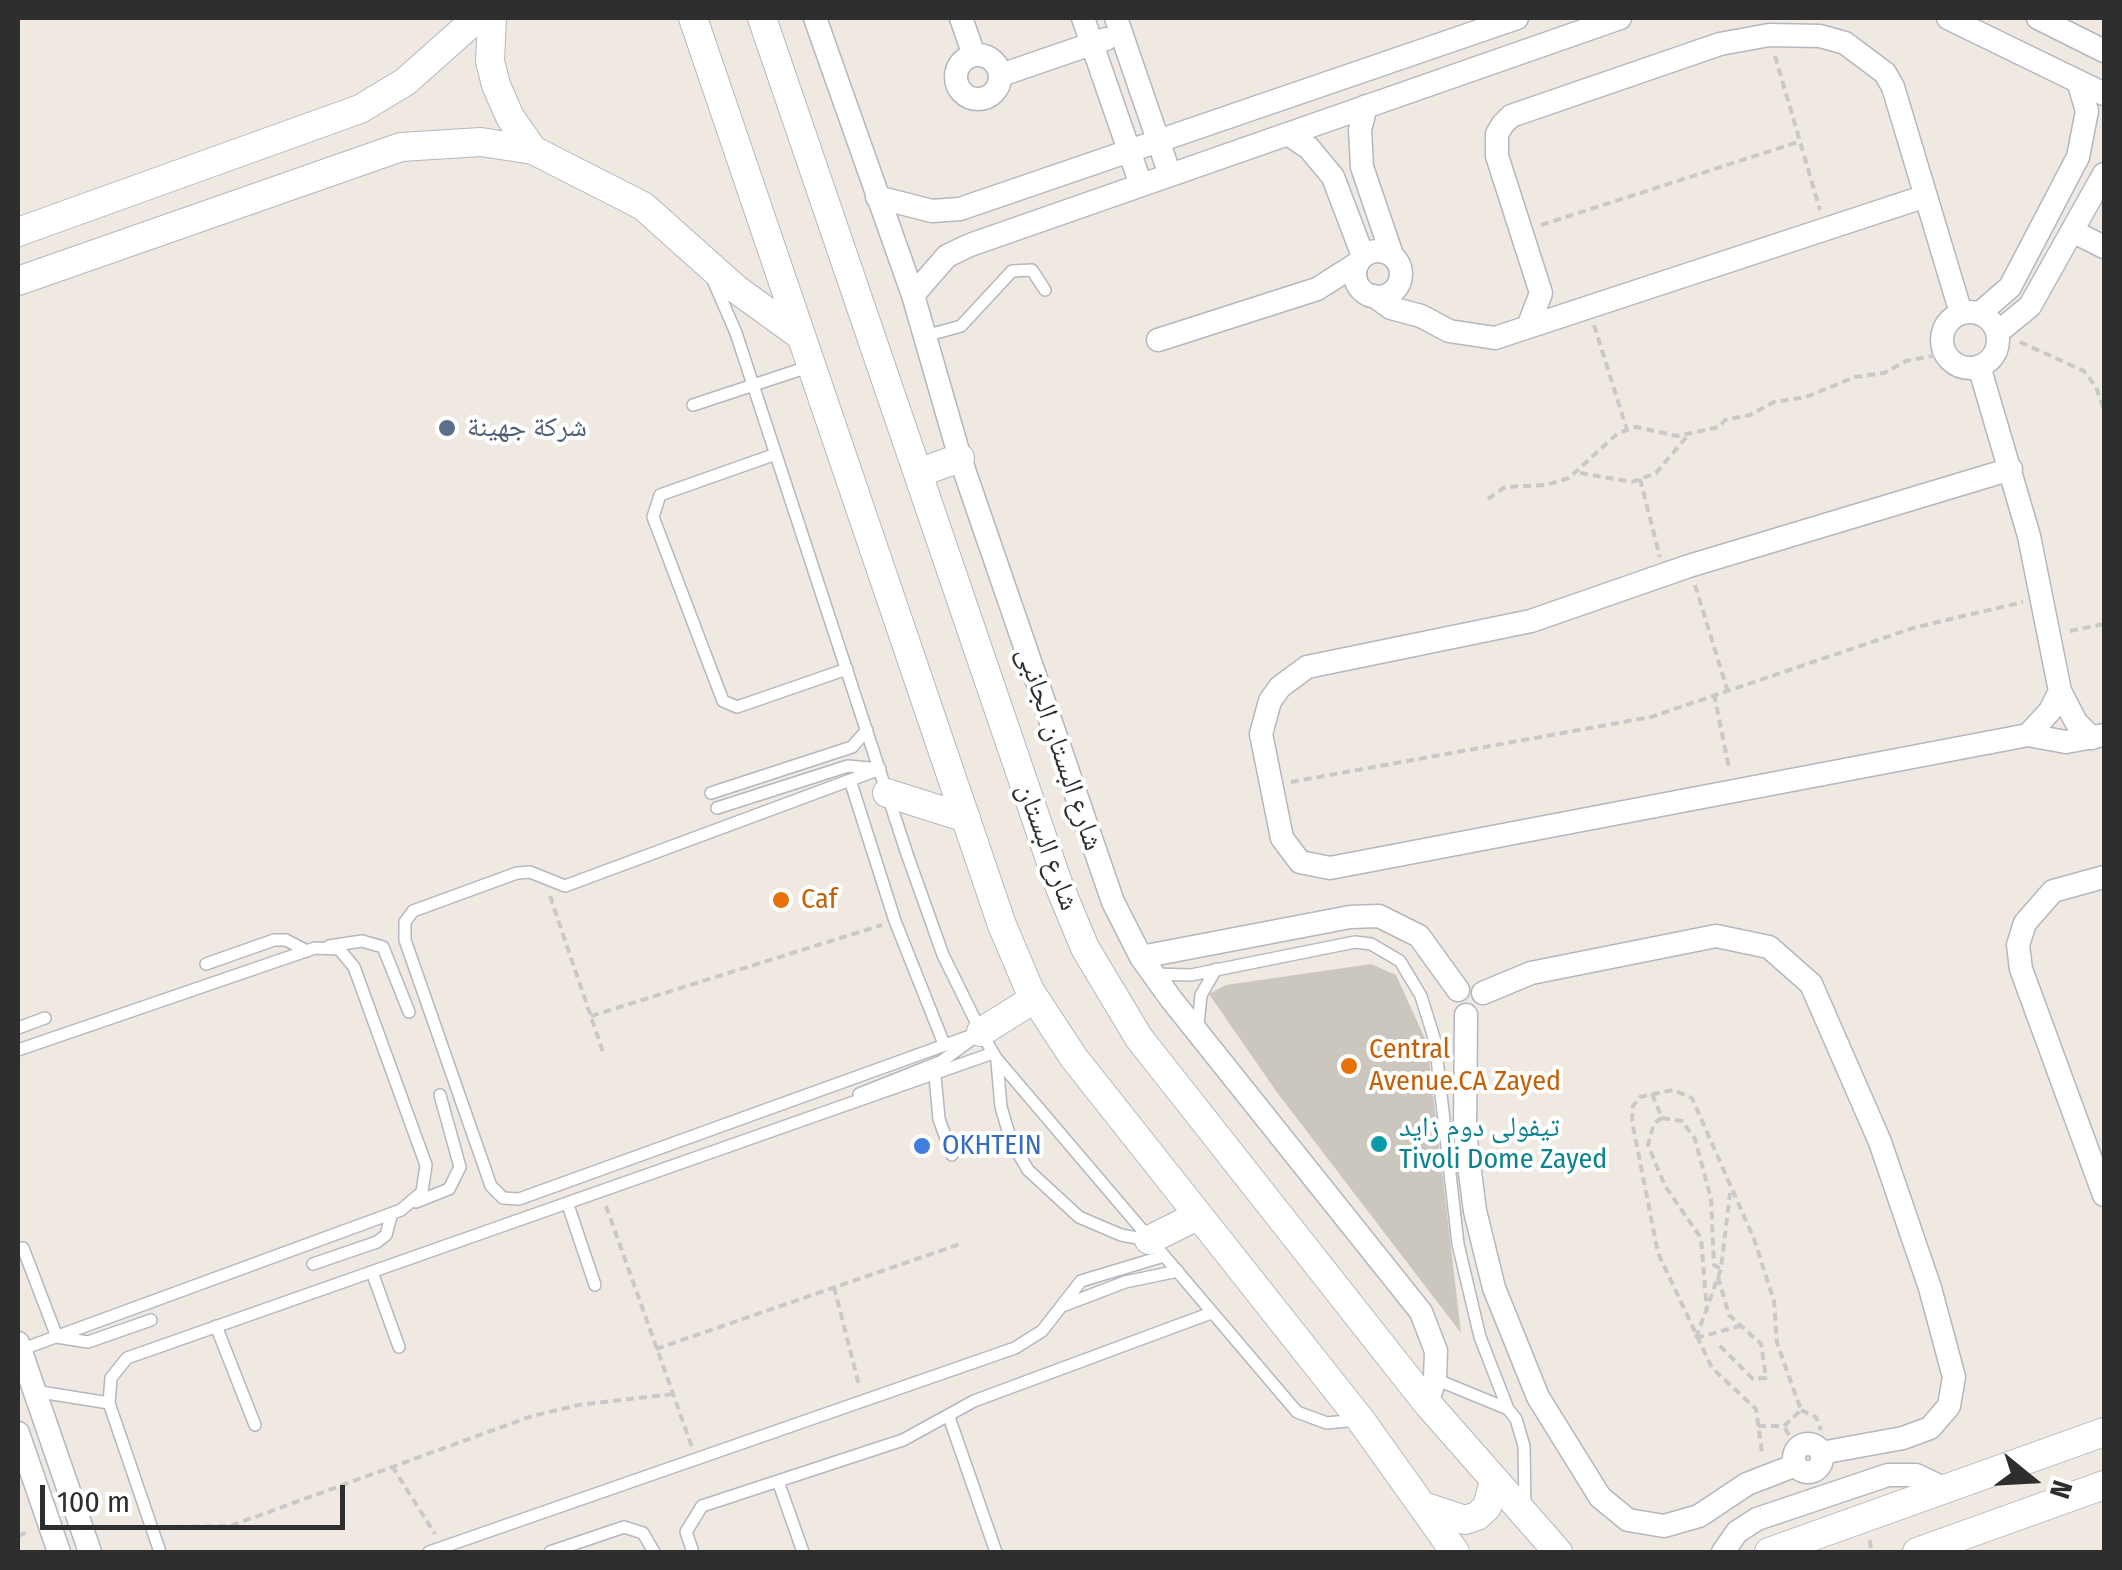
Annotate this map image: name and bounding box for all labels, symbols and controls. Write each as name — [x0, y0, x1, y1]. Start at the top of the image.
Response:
place label: شركة جهينة — [467, 411, 587, 445]
marker: شركة جهينة — [436, 417, 458, 439]
street label: شارع البستان الجانبى — [1008, 643, 1110, 855]
street label: شارع البستان — [1009, 779, 1085, 915]
place label: Caf — [801, 883, 837, 917]
marker: Caf — [770, 889, 792, 911]
place label: Central Avenue.CA Zayed — [1369, 1033, 1561, 1099]
marker: Central Avenue.CA Zayed — [1338, 1055, 1360, 1077]
place label: تيفولى دوم زايد Tivoli Dome Zayed — [1399, 1111, 1607, 1177]
place label: OKHTEIN — [942, 1129, 1042, 1163]
marker: تيفولى دوم زايد Tivoli Dome Zayed — [1368, 1133, 1390, 1155]
marker: OKHTEIN — [911, 1135, 933, 1157]
north arrow — [1982, 1430, 2082, 1530]
scale bar — [45, 1465, 350, 1527]
text: N — [2043, 1476, 2079, 1503]
text: 100 m — [57, 1484, 130, 1520]

